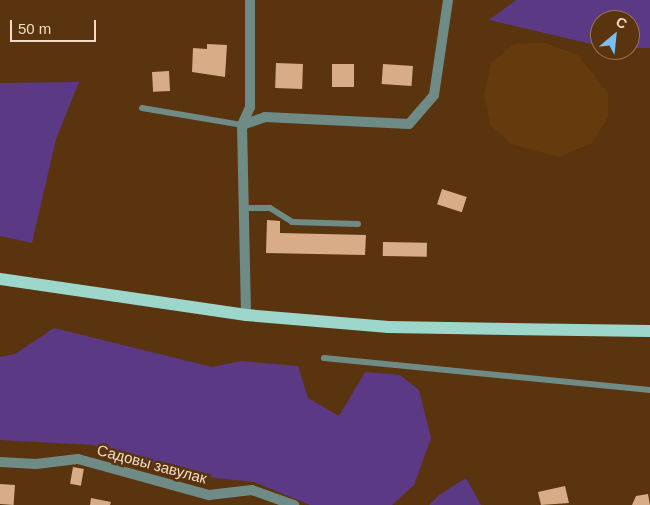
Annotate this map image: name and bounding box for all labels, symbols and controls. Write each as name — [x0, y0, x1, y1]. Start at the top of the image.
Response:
scale bar — [12, 10, 99, 42]
north arrow — [590, 10, 640, 60]
text: С — [613, 13, 630, 32]
text: 50 m — [18, 20, 51, 37]
street label: Садовы завулак — [95, 441, 209, 487]

